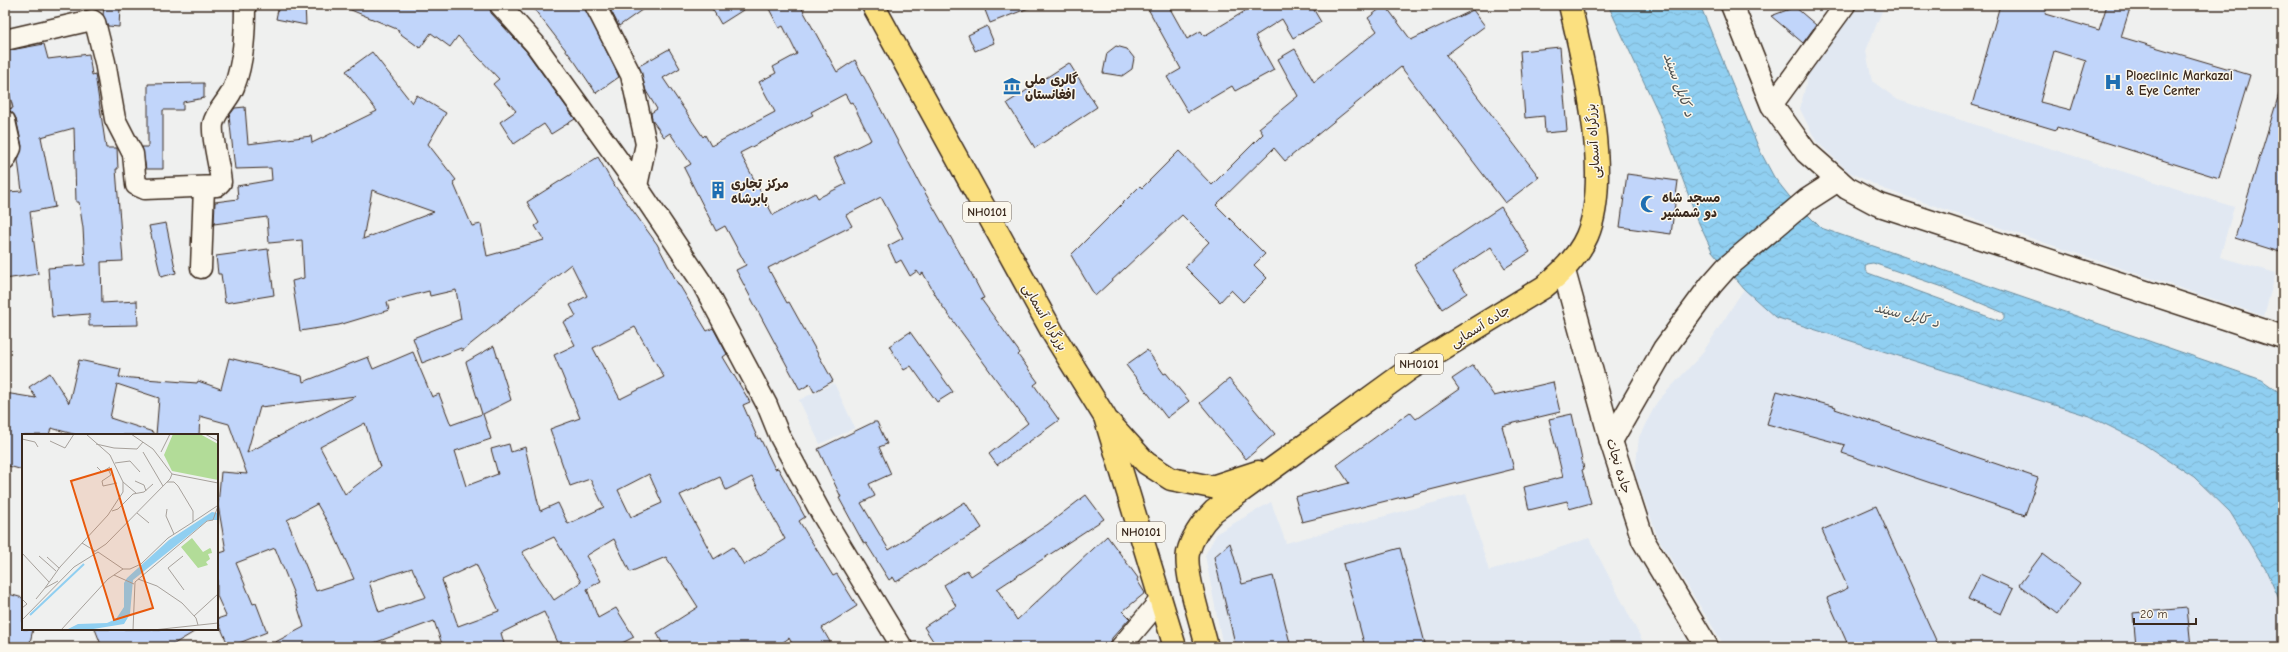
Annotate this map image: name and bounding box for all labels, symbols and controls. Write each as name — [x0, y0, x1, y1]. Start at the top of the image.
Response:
water label: د کابل سيند — [1660, 51, 1698, 119]
place label: Ploeclinic Markazai & Eye Center — [2126, 68, 2233, 98]
place label: گالری ملی افغانستان — [1025, 71, 1078, 102]
hospital icon: Ploeclinic Markazai & Eye Center — [2103, 72, 2123, 92]
museum icon: گالری ملی افغانستان — [1002, 76, 1022, 96]
street label: بزرگراه آسمایی — [1583, 103, 1605, 179]
place label: مرکز تجاری بابرشاه — [731, 176, 789, 207]
building icon: مرکز تجاری بابرشاه — [708, 180, 728, 200]
place label: مسجد شاه دو شمشیر — [1660, 190, 1720, 221]
mosque icon: مسجد شاه دو شمشیر — [1639, 194, 1659, 214]
road number: NH0101 — [963, 202, 1011, 222]
street label: بزرگراه آسمایی — [1018, 281, 1070, 354]
water label: د کابل سيند — [1873, 299, 1942, 331]
street label: جاده آسمایی — [1447, 302, 1514, 352]
road number: NH0101 — [1395, 354, 1443, 374]
inset map — [22, 434, 218, 630]
street label: جاده نجات — [1603, 437, 1635, 496]
road number: NH0101 — [1117, 522, 1165, 542]
scale bar — [2134, 600, 2196, 626]
text: 20 m — [2140, 607, 2168, 621]

